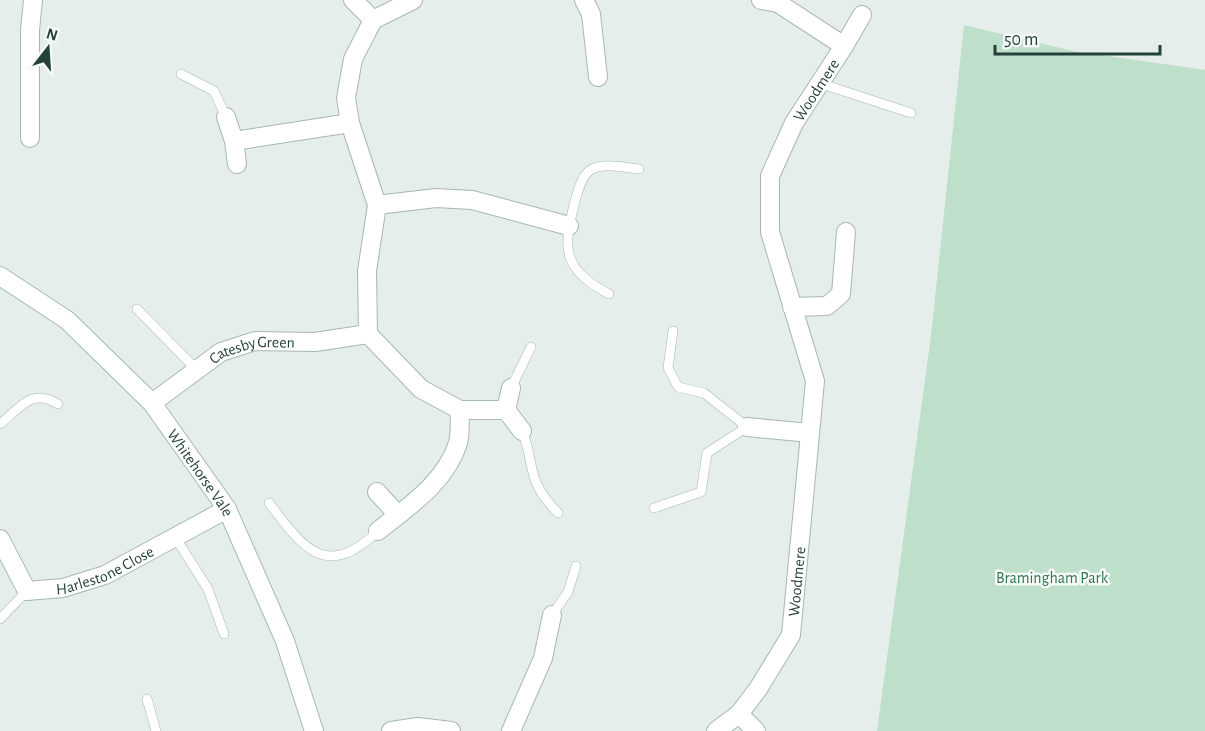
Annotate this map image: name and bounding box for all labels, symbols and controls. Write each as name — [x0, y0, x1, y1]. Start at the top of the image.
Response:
north arrow — [18, 18, 78, 78]
scale bar — [995, 18, 1160, 56]
text: N — [44, 25, 60, 44]
text: 50 m — [1004, 31, 1038, 49]
street label: Woodmere — [791, 56, 842, 124]
street label: Catesby Green — [206, 334, 295, 367]
street label: Whitehorse Vale — [164, 426, 236, 519]
street label: Harlestone Close — [55, 543, 156, 598]
street label: Woodmere — [786, 546, 808, 617]
park label: Bramingham Park — [996, 570, 1109, 586]

